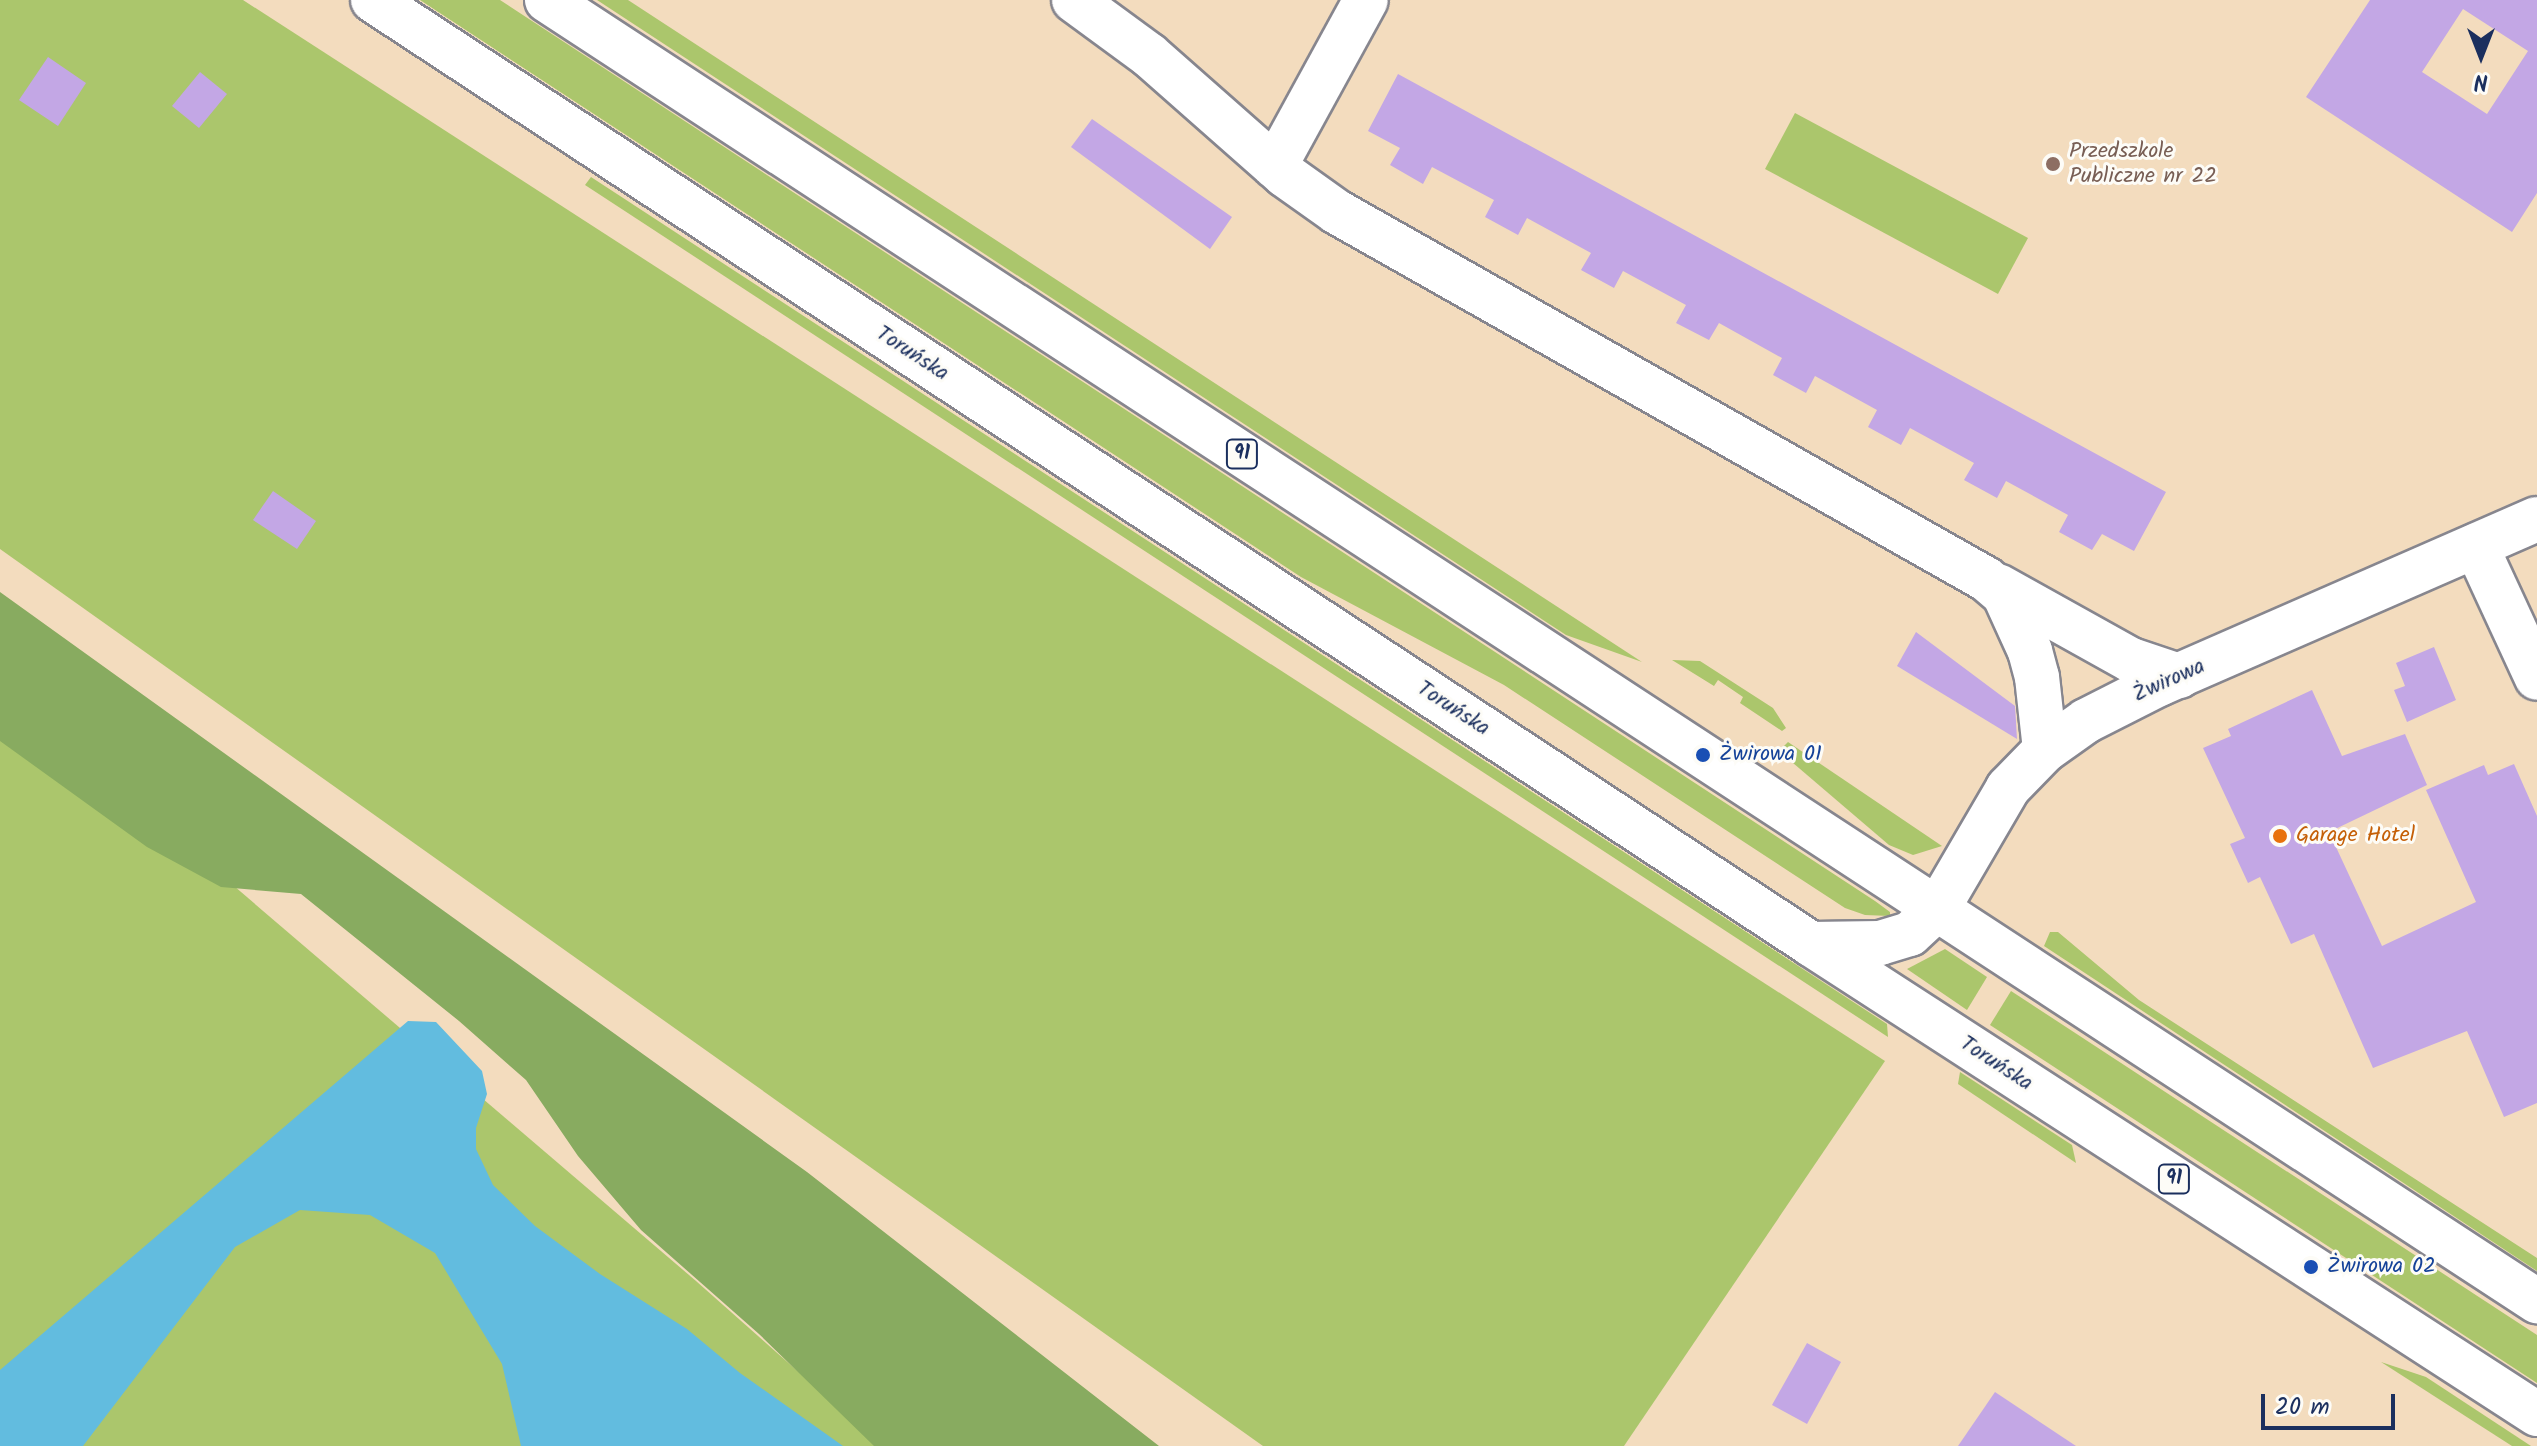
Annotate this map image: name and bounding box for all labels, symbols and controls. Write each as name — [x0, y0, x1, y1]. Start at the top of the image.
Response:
north arrow — [2441, 16, 2521, 96]
text: N — [2474, 63, 2488, 98]
place label: Przedszkole Publiczne nr 22 — [2069, 138, 2217, 190]
marker: Przedszkole Publiczne nr 22 — [2044, 155, 2062, 173]
street label: Toruńska — [871, 321, 953, 387]
road number: 91 — [1224, 438, 1260, 470]
street label: Żwirowa — [2129, 653, 2209, 709]
street label: Toruńska — [1412, 676, 1494, 742]
place label: Żwirowa 01 — [1719, 742, 1822, 768]
marker: Żwirowa 01 — [1694, 746, 1712, 764]
place label: Garage Hotel — [2296, 823, 2415, 849]
marker: Garage Hotel — [2271, 827, 2289, 845]
street label: Toruńska — [1955, 1031, 2037, 1097]
road number: 91 — [2156, 1163, 2192, 1195]
place label: Żwirowa 02 — [2327, 1254, 2436, 1280]
marker: Żwirowa 02 — [2302, 1258, 2320, 1276]
scale bar — [2265, 1378, 2399, 1428]
text: 20 m — [2275, 1388, 2330, 1427]

